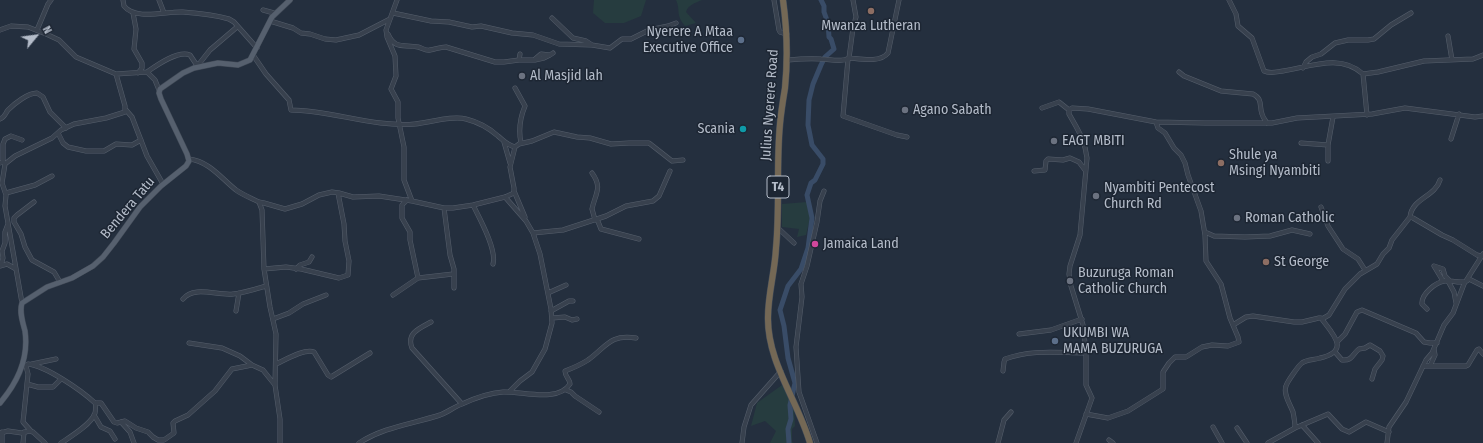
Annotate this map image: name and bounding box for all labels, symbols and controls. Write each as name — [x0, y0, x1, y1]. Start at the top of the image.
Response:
marker: Mwanza Lutheran — [866, 6, 876, 16]
north arrow — [16, 16, 56, 56]
place label: Mwanza Lutheran — [821, 18, 921, 34]
text: N — [40, 24, 54, 36]
place label: Nyerere A Mtaa Executive Office — [643, 24, 733, 56]
marker: Nyerere A Mtaa Executive Office — [736, 35, 746, 45]
street label: Julius Nyerere Road — [758, 49, 782, 161]
place label: Al Masjid lah — [530, 68, 603, 84]
marker: Al Masjid lah — [517, 71, 527, 81]
place label: Agano Sabath — [913, 102, 992, 118]
marker: Agano Sabath — [900, 105, 910, 115]
place label: Scania — [698, 121, 735, 137]
marker: Scania — [738, 124, 748, 134]
place label: EAGT MBITI — [1062, 133, 1125, 149]
marker: EAGT MBITI — [1049, 136, 1059, 146]
place label: Shule ya Msingi Nyambiti — [1229, 147, 1320, 180]
marker: Shule ya Msingi Nyambiti — [1216, 158, 1226, 168]
street label: Bendera Tatu — [97, 174, 159, 242]
road number: T4 — [767, 176, 789, 198]
place label: Nyambiti Pentecost Church Rd — [1104, 180, 1215, 212]
marker: Nyambiti Pentecost Church Rd — [1091, 191, 1101, 201]
place label: Roman Catholic — [1245, 210, 1334, 226]
marker: Roman Catholic — [1232, 213, 1242, 223]
place label: Jamaica Land — [823, 236, 899, 252]
marker: Jamaica Land — [810, 239, 820, 249]
place label: St George — [1274, 254, 1329, 270]
marker: St George — [1261, 257, 1271, 267]
place label: Buzuruga Roman Catholic Church — [1078, 265, 1174, 298]
marker: Buzuruga Roman Catholic Church — [1065, 276, 1075, 286]
place label: UKUMBI WA MAMA BUZURUGA — [1063, 325, 1163, 358]
marker: UKUMBI WA MAMA BUZURUGA — [1050, 336, 1060, 346]

